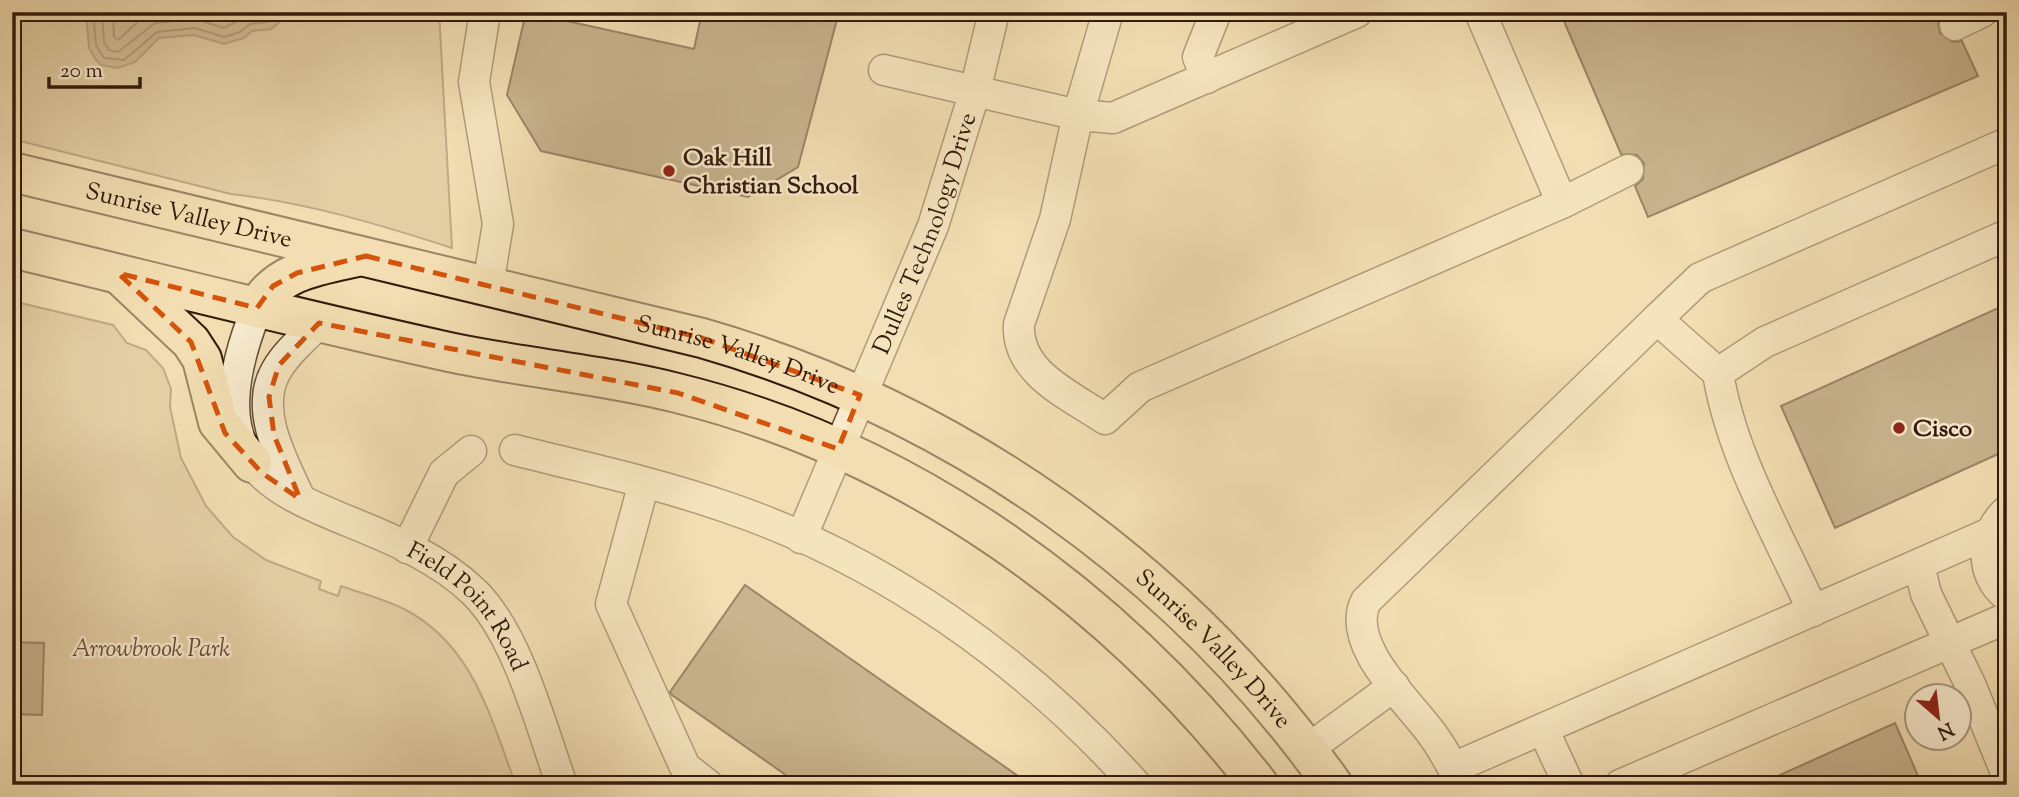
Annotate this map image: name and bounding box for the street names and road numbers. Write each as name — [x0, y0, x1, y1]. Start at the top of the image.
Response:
street label: Dulles Technology Drive — [866, 109, 986, 360]
street label: Sunrise Valley Drive — [82, 175, 295, 258]
street label: Sunrise Valley Drive — [633, 308, 844, 404]
street label: Field Point Road — [400, 535, 535, 677]
street label: Sunrise Valley Drive — [1127, 562, 1299, 737]

